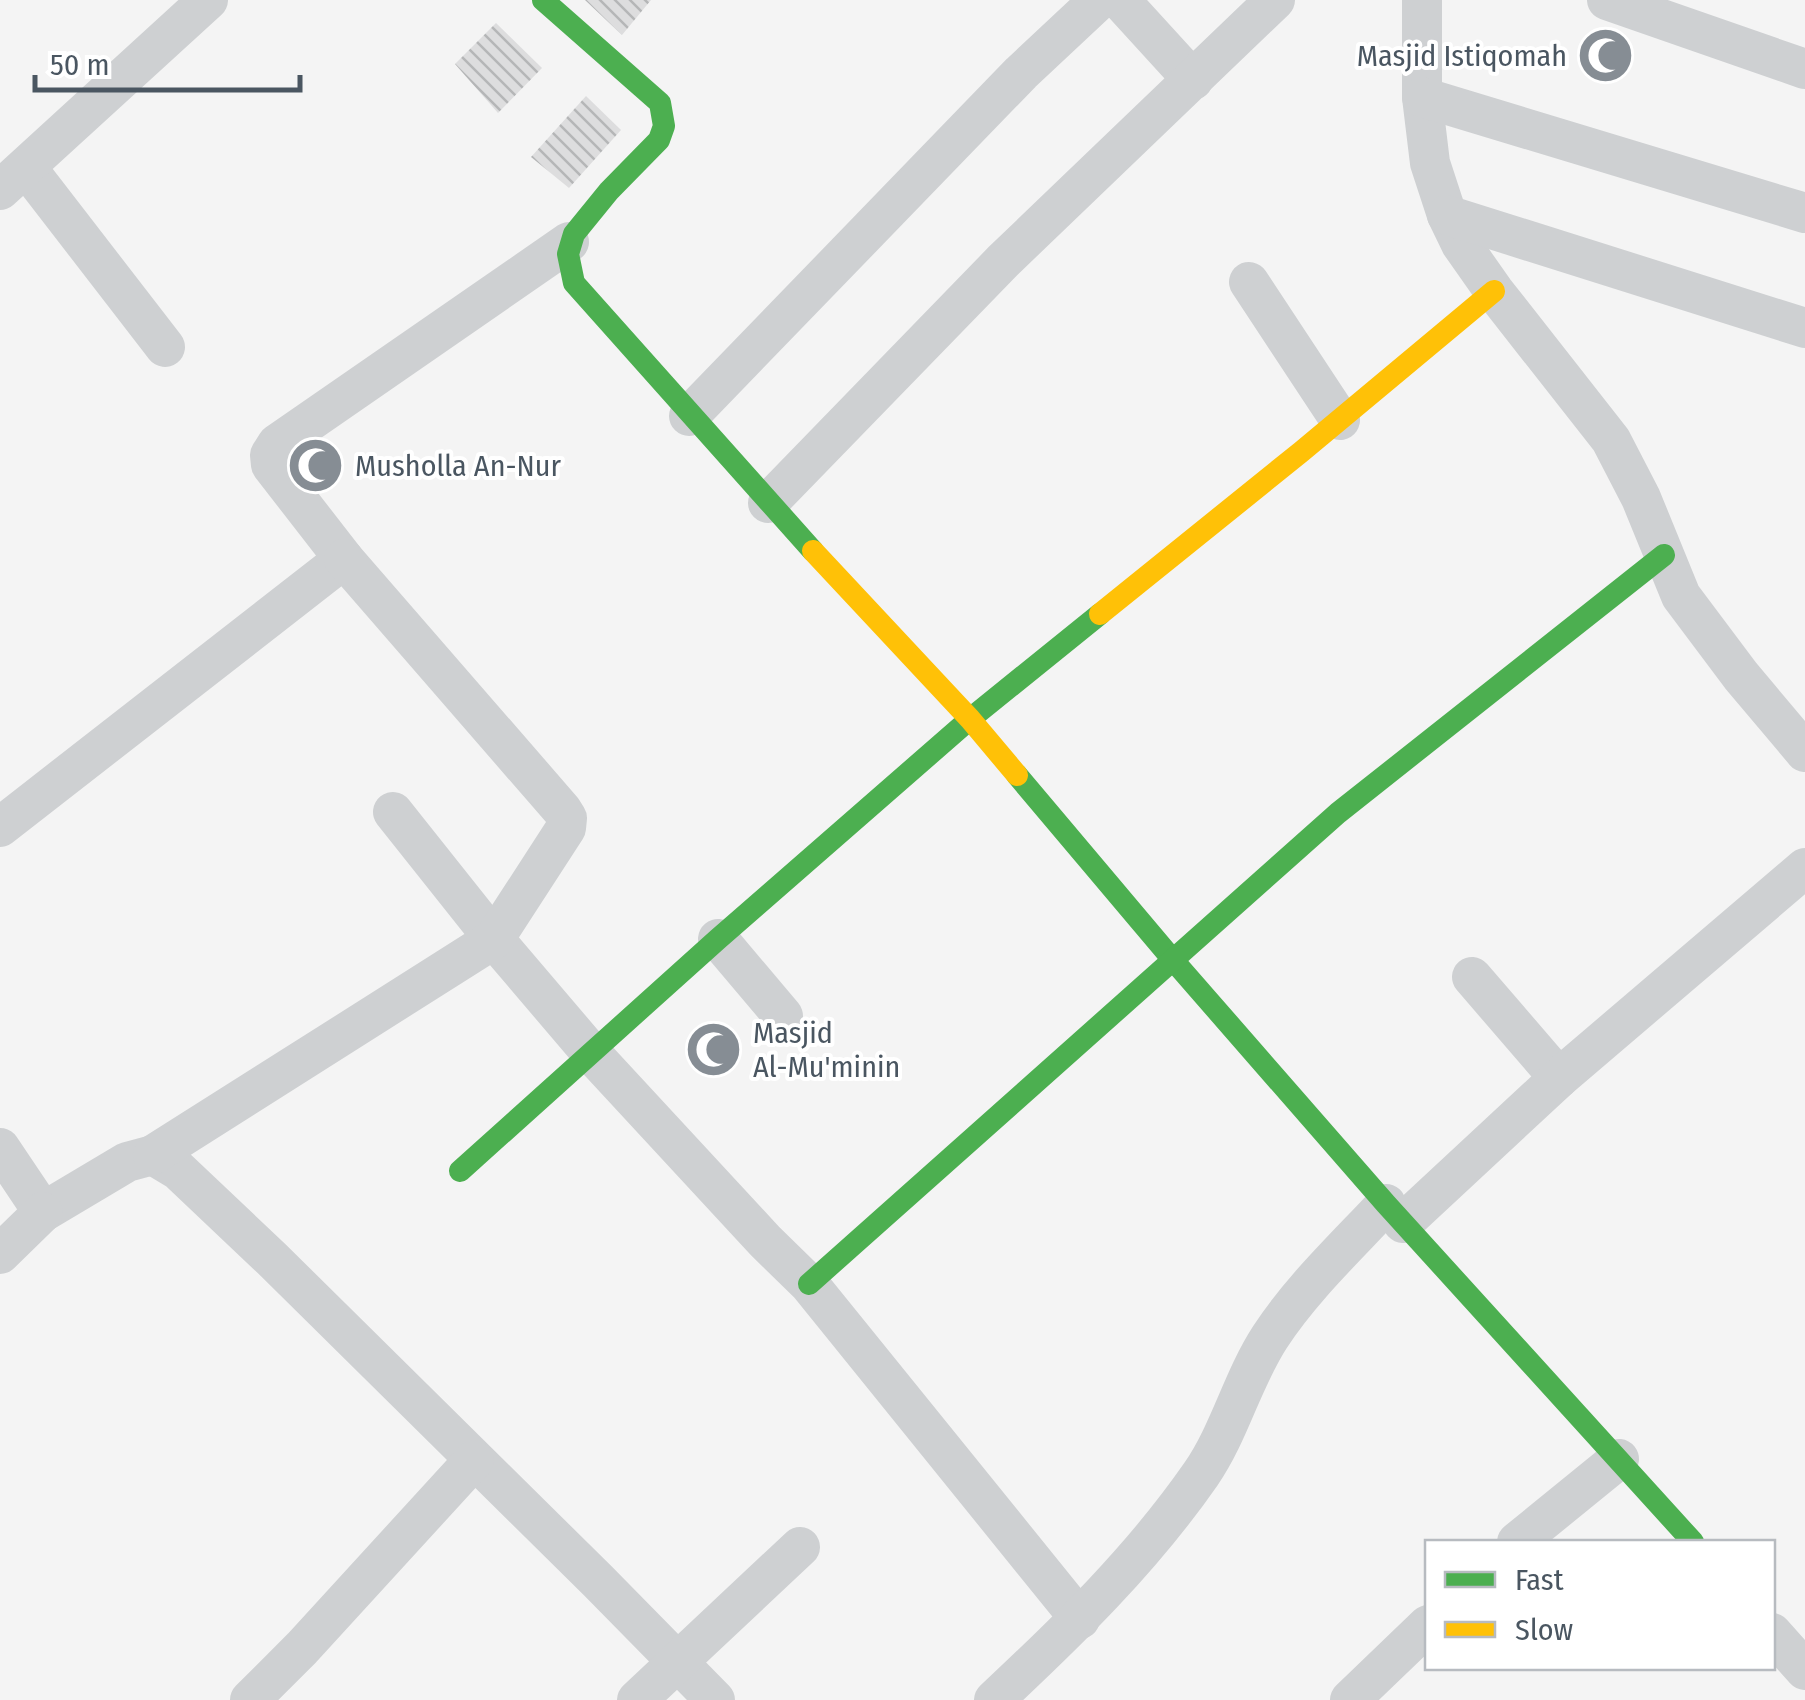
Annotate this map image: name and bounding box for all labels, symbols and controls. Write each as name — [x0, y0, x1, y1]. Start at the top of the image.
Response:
mosque icon: Masjid Istiqomah — [1576, 26, 1636, 86]
scale bar — [35, 30, 300, 92]
place label: Masjid Istiqomah — [1357, 38, 1567, 74]
text: 50 m — [50, 47, 110, 83]
mosque icon: Musholla An-Nur — [286, 436, 346, 496]
place label: Musholla An-Nur — [355, 448, 561, 484]
place label: Masjid Al-Mu'minin — [753, 1015, 900, 1085]
mosque icon: Masjid Al-Mu'minin — [684, 1020, 744, 1080]
legend — [1425, 1540, 1775, 1670]
text: Fast — [1515, 1562, 1564, 1598]
text: Slow — [1515, 1612, 1573, 1648]

